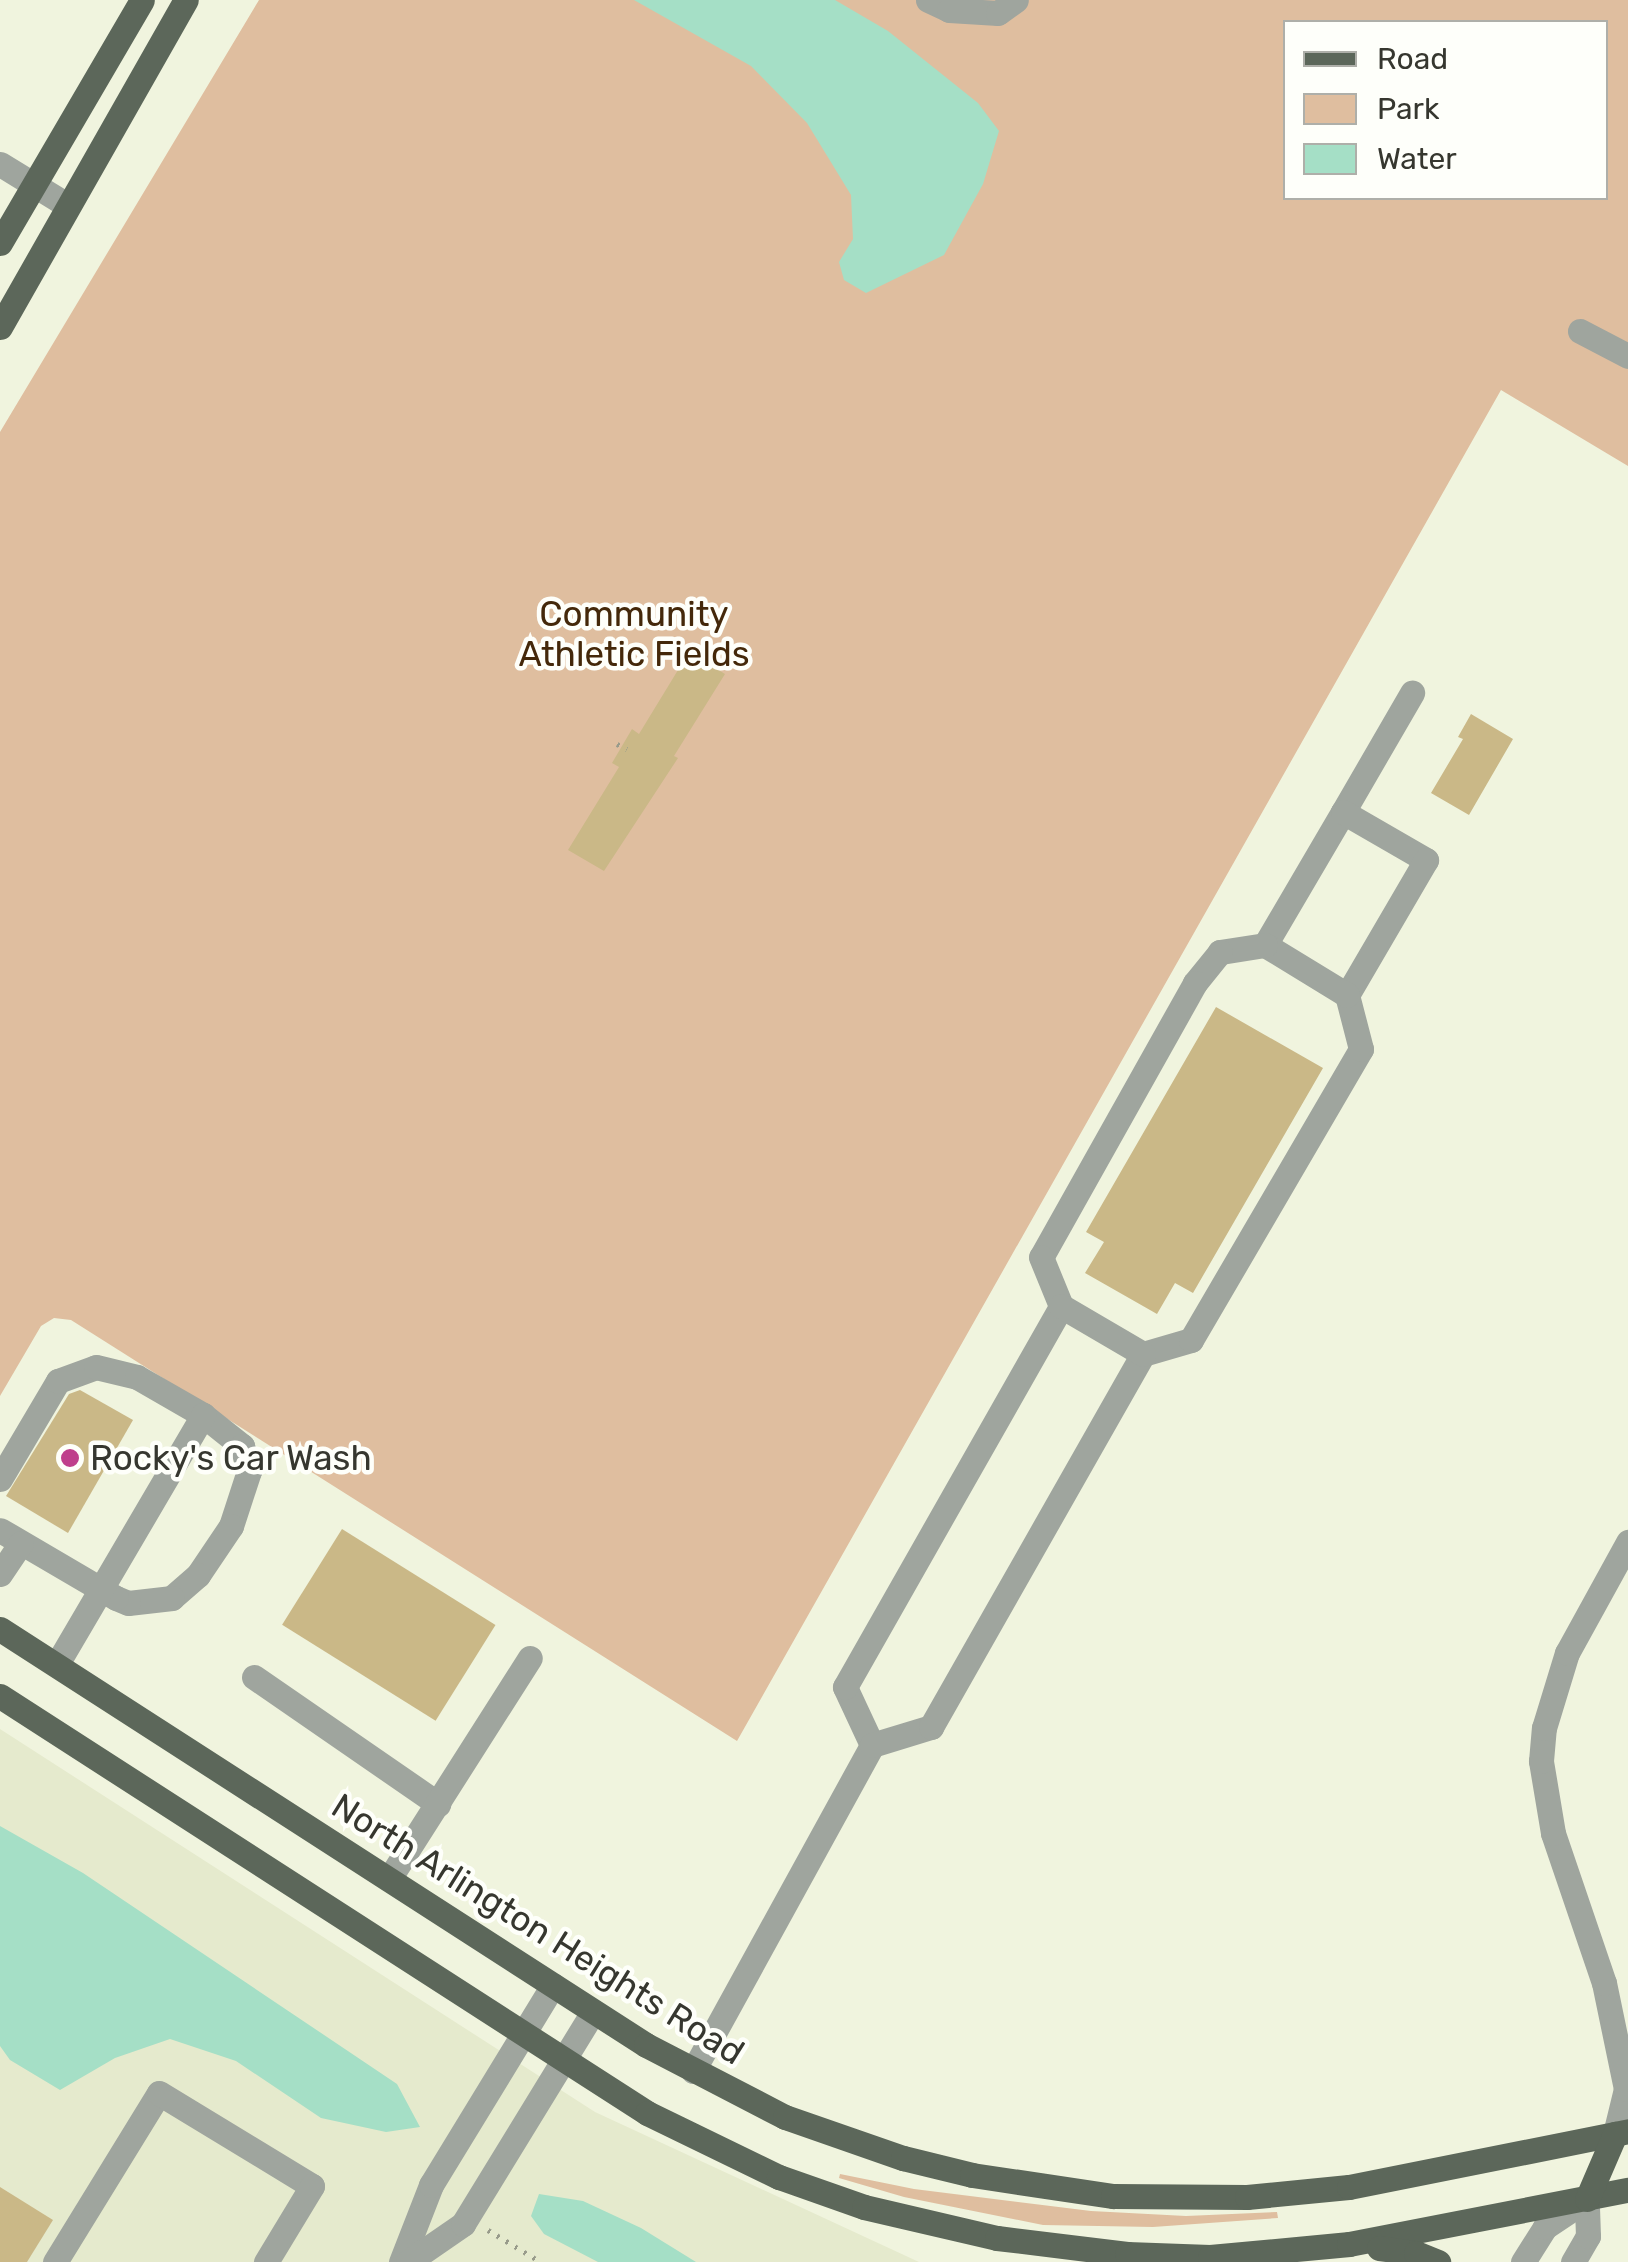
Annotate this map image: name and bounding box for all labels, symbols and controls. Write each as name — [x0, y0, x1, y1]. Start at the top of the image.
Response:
legend — [1283, 20, 1608, 200]
text: Road — [1377, 41, 1448, 77]
text: Park — [1377, 91, 1439, 127]
text: Water — [1377, 141, 1457, 177]
park label: Community Athletic Fields — [518, 593, 750, 675]
place label: Rocky's Car Wash — [90, 1437, 373, 1479]
marker: Rocky's Car Wash — [59, 1447, 81, 1469]
street label: North Arlington Heights Road — [324, 1784, 752, 2074]

